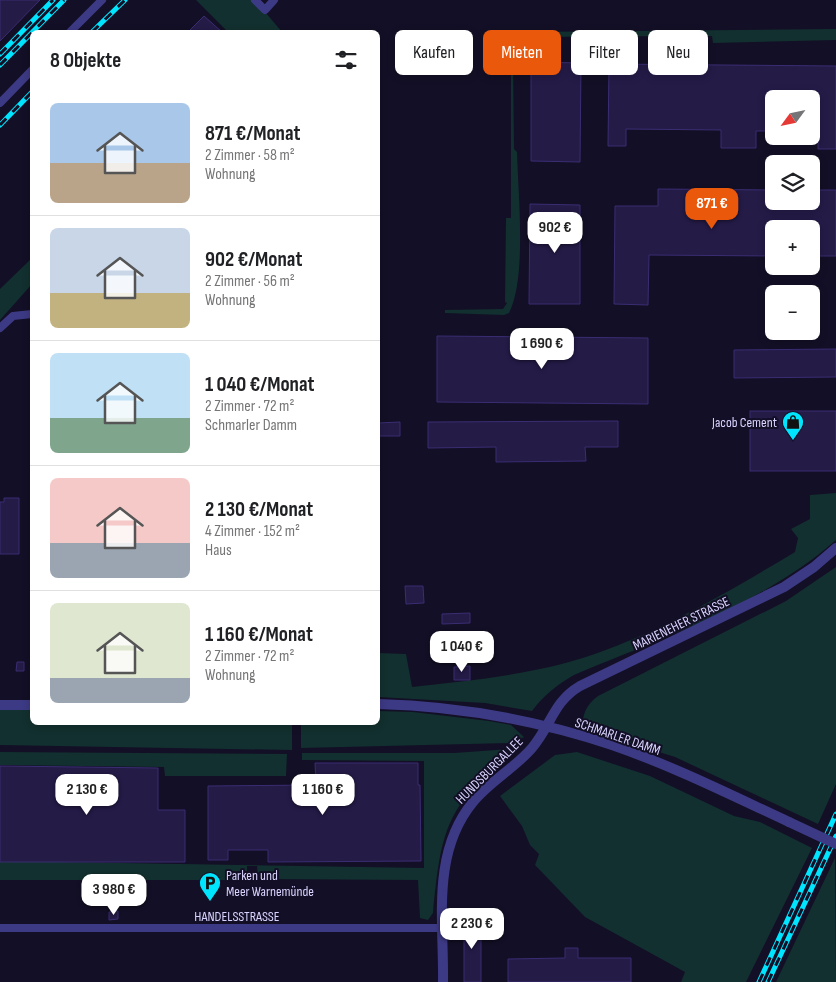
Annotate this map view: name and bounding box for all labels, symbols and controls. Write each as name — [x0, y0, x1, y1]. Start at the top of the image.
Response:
chip: Kaufen — [395, 30, 473, 75]
chip: Mieten — [483, 30, 561, 75]
chip: Filter — [571, 30, 638, 75]
chip: Neu — [648, 30, 708, 75]
icon: filters — [332, 46, 360, 74]
text: 8 Objekte — [50, 48, 121, 73]
north arrow — [765, 90, 820, 145]
map controls — [765, 90, 820, 340]
text: 871 €/Monat — [205, 121, 300, 146]
icon: home — [90, 123, 150, 183]
text: 2 Zimmer · 58 m² — [205, 146, 295, 165]
button: layers — [765, 155, 820, 210]
text: Wohnung — [205, 165, 255, 184]
pin: 871 € — [677, 188, 747, 230]
text: 871 € — [696, 194, 728, 213]
pin: 902 € — [520, 212, 590, 254]
text: 902 € — [539, 218, 571, 237]
button: + — [765, 220, 820, 275]
text: 902 €/Monat — [205, 247, 302, 272]
icon: home — [90, 248, 150, 308]
text: 2 Zimmer · 56 m² — [205, 272, 295, 291]
button: − — [765, 285, 820, 340]
text: Wohnung — [205, 291, 255, 310]
pin: 1 690 € — [496, 328, 588, 370]
text: 1 690 € — [521, 334, 563, 353]
text: 1 040 €/Monat — [205, 372, 314, 397]
icon: home — [90, 373, 150, 433]
text: 2 Zimmer · 72 m² — [205, 397, 294, 416]
shop icon: Jacob Cement — [781, 410, 805, 441]
place label: Jacob Cement — [711, 414, 777, 431]
text: Schmarler Damm — [205, 416, 297, 435]
text: 2 130 €/Monat — [205, 497, 313, 522]
icon: home — [90, 498, 150, 558]
text: 4 Zimmer · 152 m² — [205, 522, 300, 541]
text: Haus — [205, 541, 232, 560]
street label: MARIENEHER STRASSE — [630, 593, 732, 654]
text: 1 160 €/Monat — [205, 622, 313, 647]
icon: home — [90, 623, 150, 683]
pin: 1 040 € — [416, 630, 508, 673]
text: 1 040 € — [441, 637, 483, 656]
text: 2 Zimmer · 72 m² — [205, 647, 294, 666]
text: Wohnung — [205, 666, 255, 685]
street label: SCHMARLER DAMM — [573, 714, 663, 759]
street label: HUNDSBURGALLEE — [452, 733, 527, 808]
pin: 2 130 € — [41, 774, 133, 816]
pin: 1 160 € — [277, 774, 369, 816]
text: 2 130 € — [66, 780, 108, 799]
text: 1 160 € — [303, 780, 343, 799]
place label: Parken und Meer Warnemünde — [226, 867, 314, 900]
parking icon: Parken und Meer Warnemünde — [198, 871, 222, 902]
pin: 3 980 € — [68, 874, 160, 916]
text: 3 980 € — [92, 880, 136, 899]
street label: HANDELSSTRASSE — [194, 908, 280, 925]
pin: 2 230 € — [426, 908, 518, 950]
text: 2 230 € — [451, 914, 493, 933]

